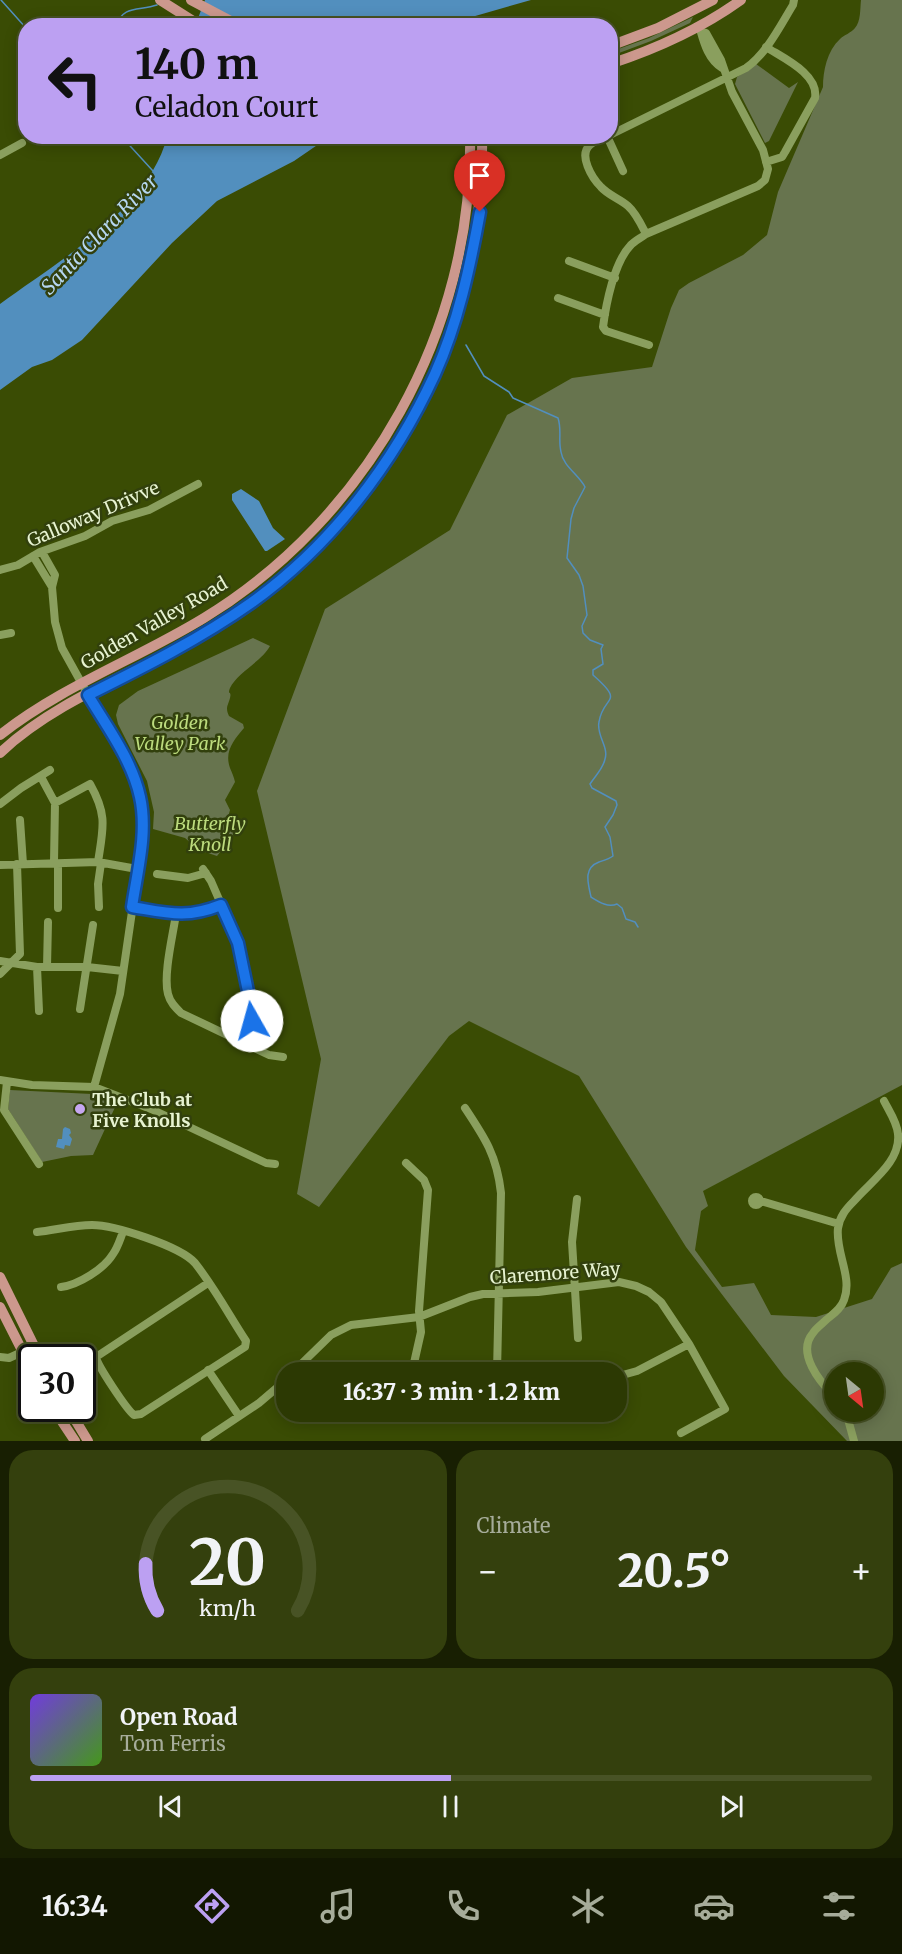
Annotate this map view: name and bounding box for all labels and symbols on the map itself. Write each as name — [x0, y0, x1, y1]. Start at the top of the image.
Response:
pin — [454, 150, 505, 212]
water label: Santa Clara River — [35, 168, 163, 299]
street label: Galloway Drivve — [23, 476, 163, 552]
street label: Golden Valley Road — [76, 572, 232, 674]
park label: Golden Valley Park — [134, 711, 226, 755]
park label: Butterfly Knoll — [174, 812, 246, 856]
position arrow — [220, 989, 284, 1053]
place label: The Club at Five Knolls — [92, 1088, 193, 1132]
marker: The Club at Five Knolls — [73, 1102, 87, 1116]
street label: Claremore Way — [489, 1257, 621, 1289]
speed limit sign: 30 — [18, 1344, 96, 1422]
north arrow — [824, 1362, 884, 1422]

